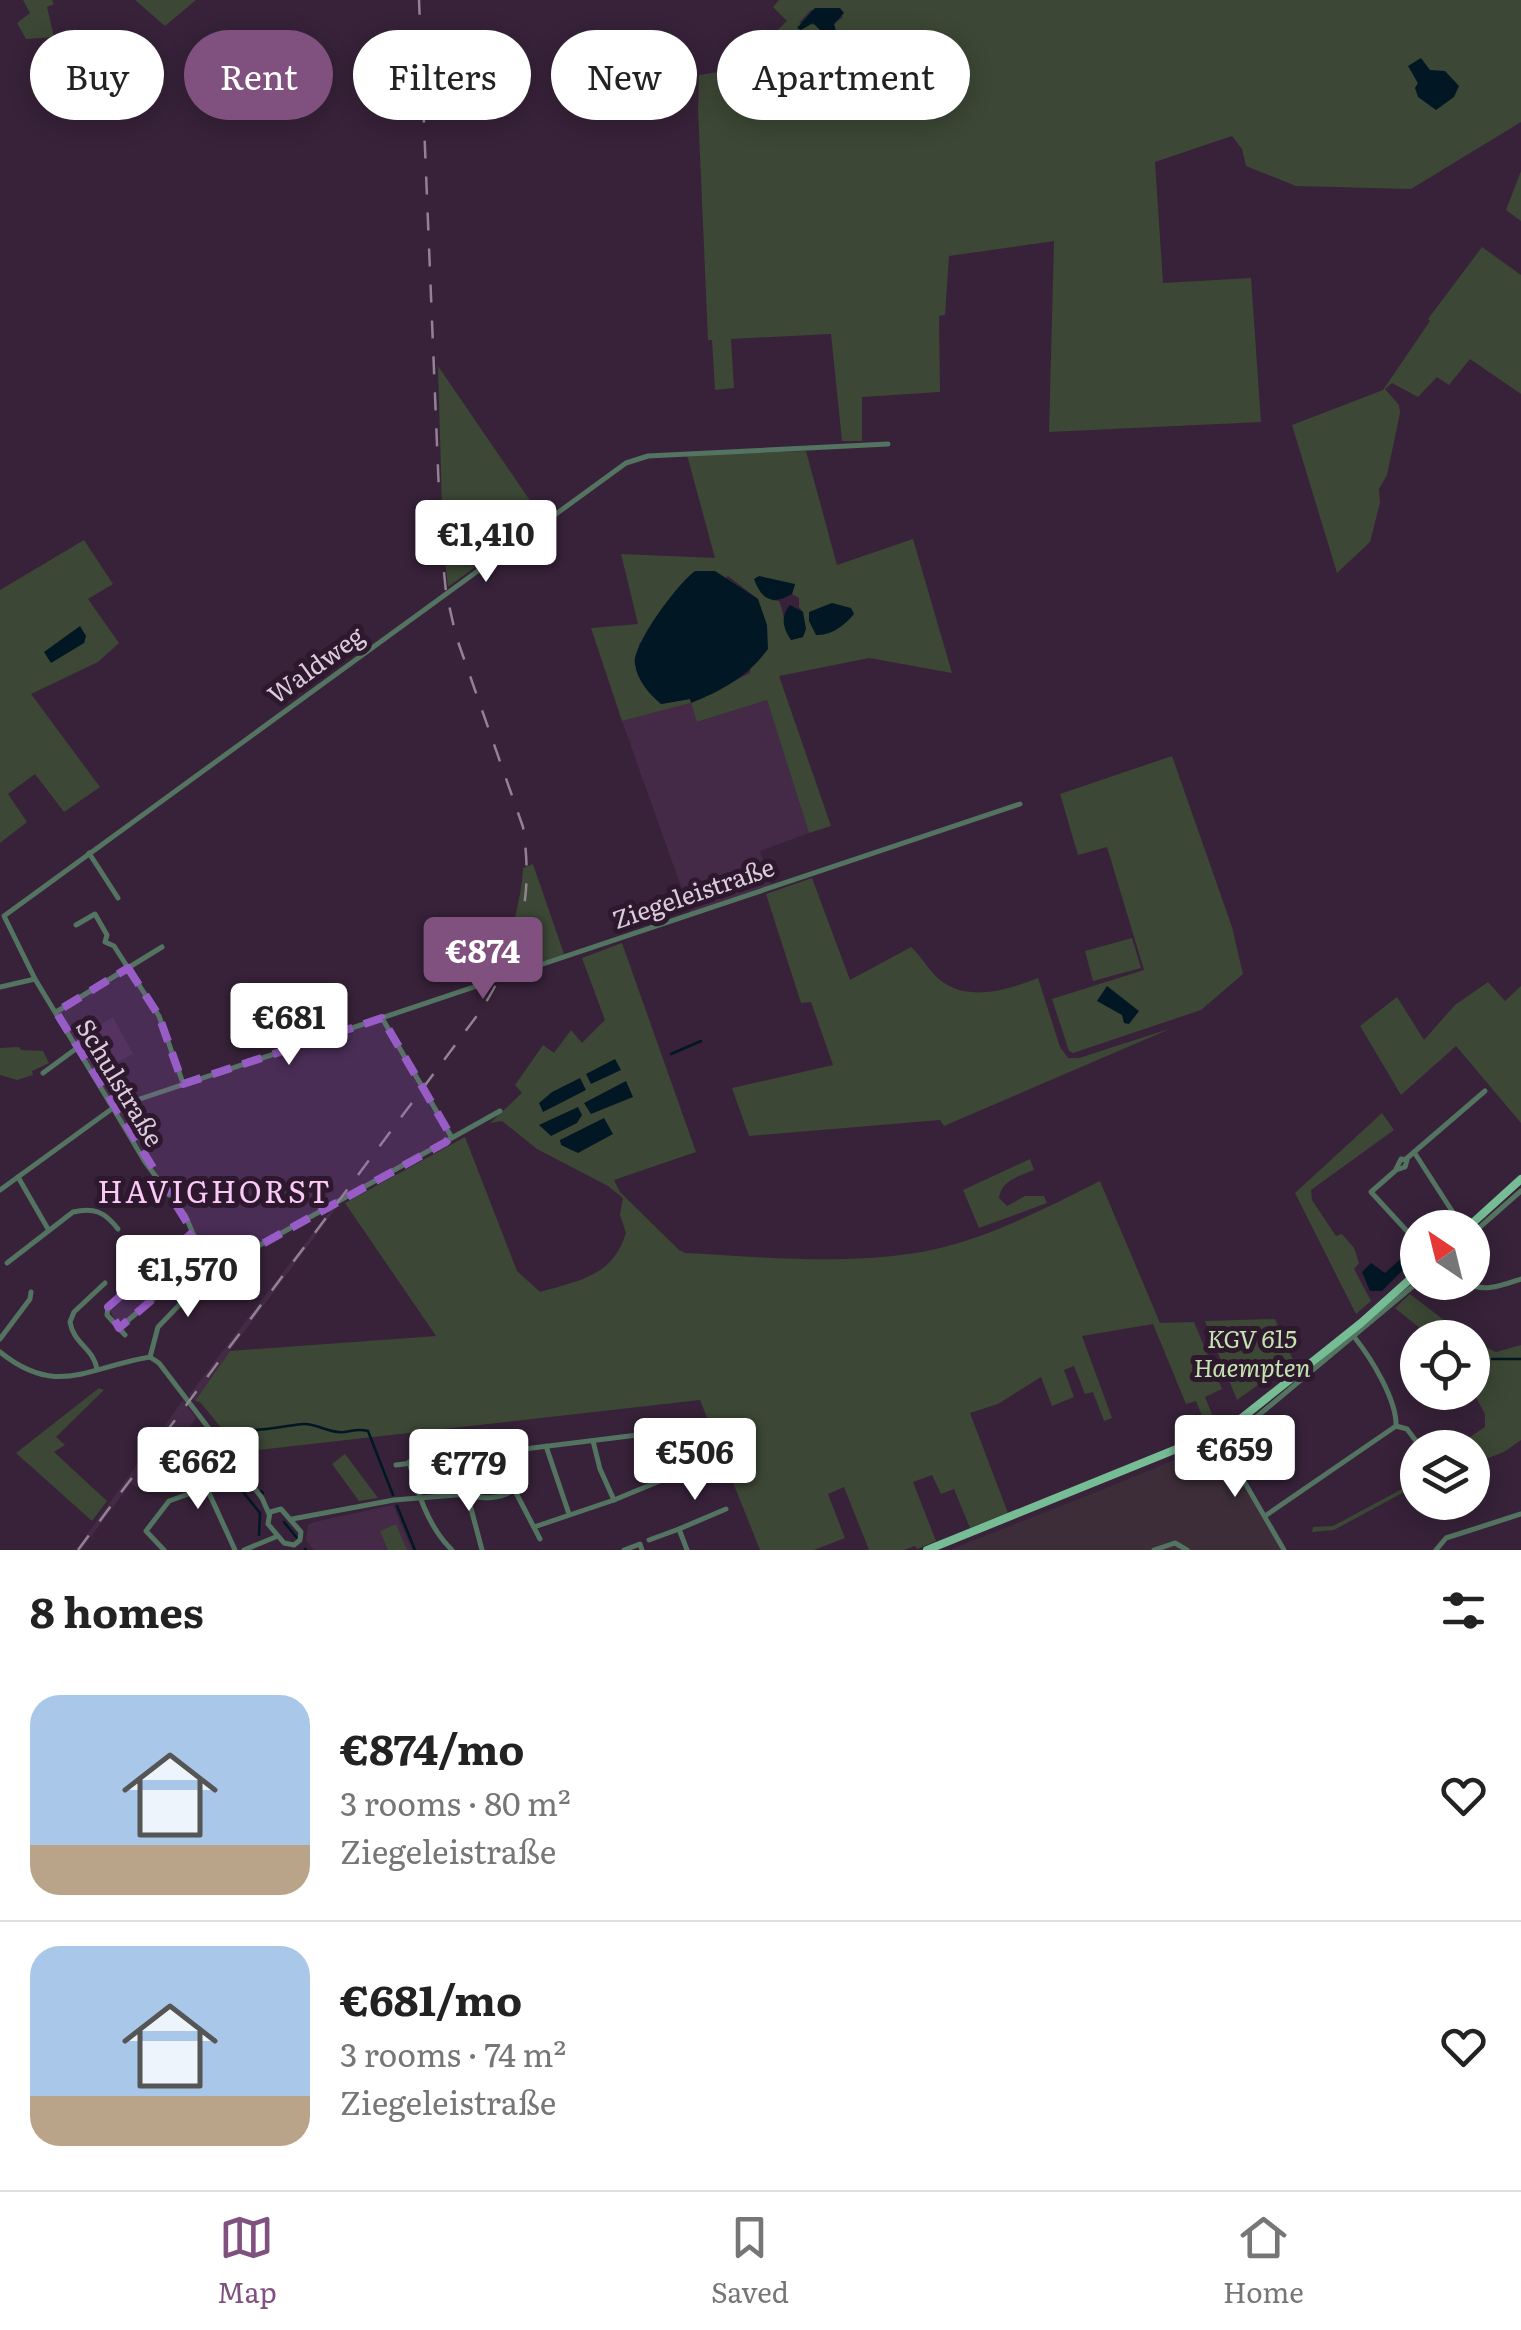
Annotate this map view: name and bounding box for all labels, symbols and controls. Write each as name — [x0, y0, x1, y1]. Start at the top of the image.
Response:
chip: Buy — [30, 30, 164, 120]
chip: Rent — [184, 30, 333, 120]
chip: Filters — [353, 30, 531, 120]
chip: New — [551, 30, 697, 120]
chip: Apartment — [717, 30, 970, 120]
pin: €1,410 — [405, 500, 567, 585]
text: €1,410 — [437, 508, 535, 556]
street label: Waldweg — [259, 616, 371, 712]
street label: Ziegeleistraße — [607, 847, 779, 937]
pin: €874 — [424, 917, 542, 1002]
text: €874 — [446, 925, 520, 973]
pin: €681 — [230, 983, 348, 1068]
text: €681 — [252, 991, 326, 1039]
street label: Schulstraße — [68, 1011, 174, 1153]
district label: HAVIGHORST — [98, 1168, 332, 1212]
north arrow — [1400, 1210, 1490, 1300]
map controls — [1400, 1210, 1490, 1520]
pin: €1,570 — [107, 1235, 269, 1320]
text: €1,570 — [138, 1243, 238, 1291]
park label: KGV 615 Haempten — [1193, 1319, 1311, 1385]
button: locate — [1400, 1320, 1490, 1410]
pin: €659 — [1176, 1415, 1294, 1500]
pin: €506 — [636, 1418, 754, 1503]
text: €659 — [1197, 1423, 1273, 1471]
text: €506 — [656, 1426, 734, 1474]
pin: €662 — [139, 1427, 257, 1512]
pin: €779 — [410, 1429, 528, 1514]
button: layers — [1400, 1430, 1490, 1520]
text: €662 — [160, 1435, 236, 1483]
text: €779 — [431, 1437, 507, 1485]
text: 8 homes — [30, 1579, 204, 1641]
icon: filters — [1436, 1583, 1491, 1638]
text: €874/mo — [340, 1716, 525, 1778]
icon: home — [110, 1735, 230, 1855]
icon: heart — [1436, 1768, 1491, 1823]
text: 3 rooms · 80 m² — [340, 1778, 571, 1826]
text: Ziegeleistraße — [340, 1826, 556, 1874]
text: €681/mo — [340, 1967, 522, 2029]
icon: home — [110, 1986, 230, 2106]
icon: heart — [1436, 2019, 1491, 2074]
text: 3 rooms · 74 m² — [340, 2029, 566, 2077]
text: Ziegeleistraße — [340, 2077, 556, 2125]
tab: Map — [217, 2210, 277, 2312]
tab: Saved — [711, 2210, 789, 2312]
tab: Home — [1223, 2210, 1304, 2312]

